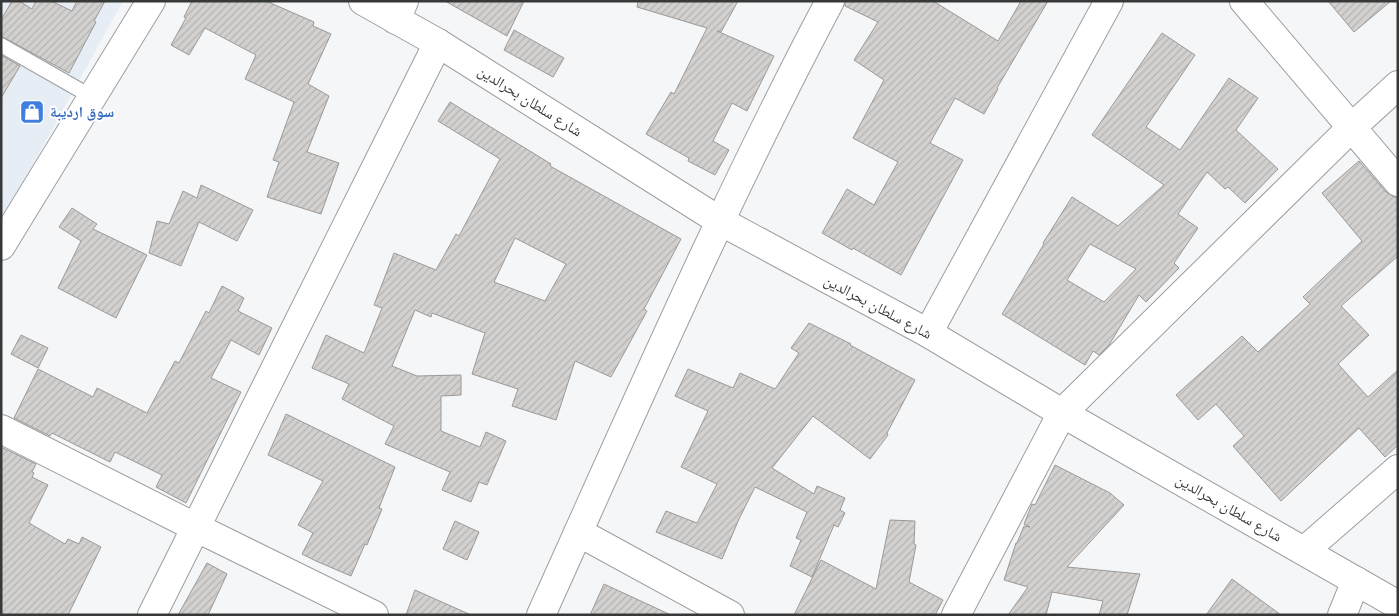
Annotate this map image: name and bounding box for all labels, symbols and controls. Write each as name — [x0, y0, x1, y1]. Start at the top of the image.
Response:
street label: شارع سلطان بحرالدين — [474, 62, 586, 141]
shop icon: سوق ارديبة — [19, 99, 45, 125]
place label: سوق ارديبة — [50, 103, 114, 121]
street label: شارع سلطان بحرالدين — [821, 271, 935, 344]
street label: شارع سلطان بحرالدين — [1172, 470, 1285, 547]

